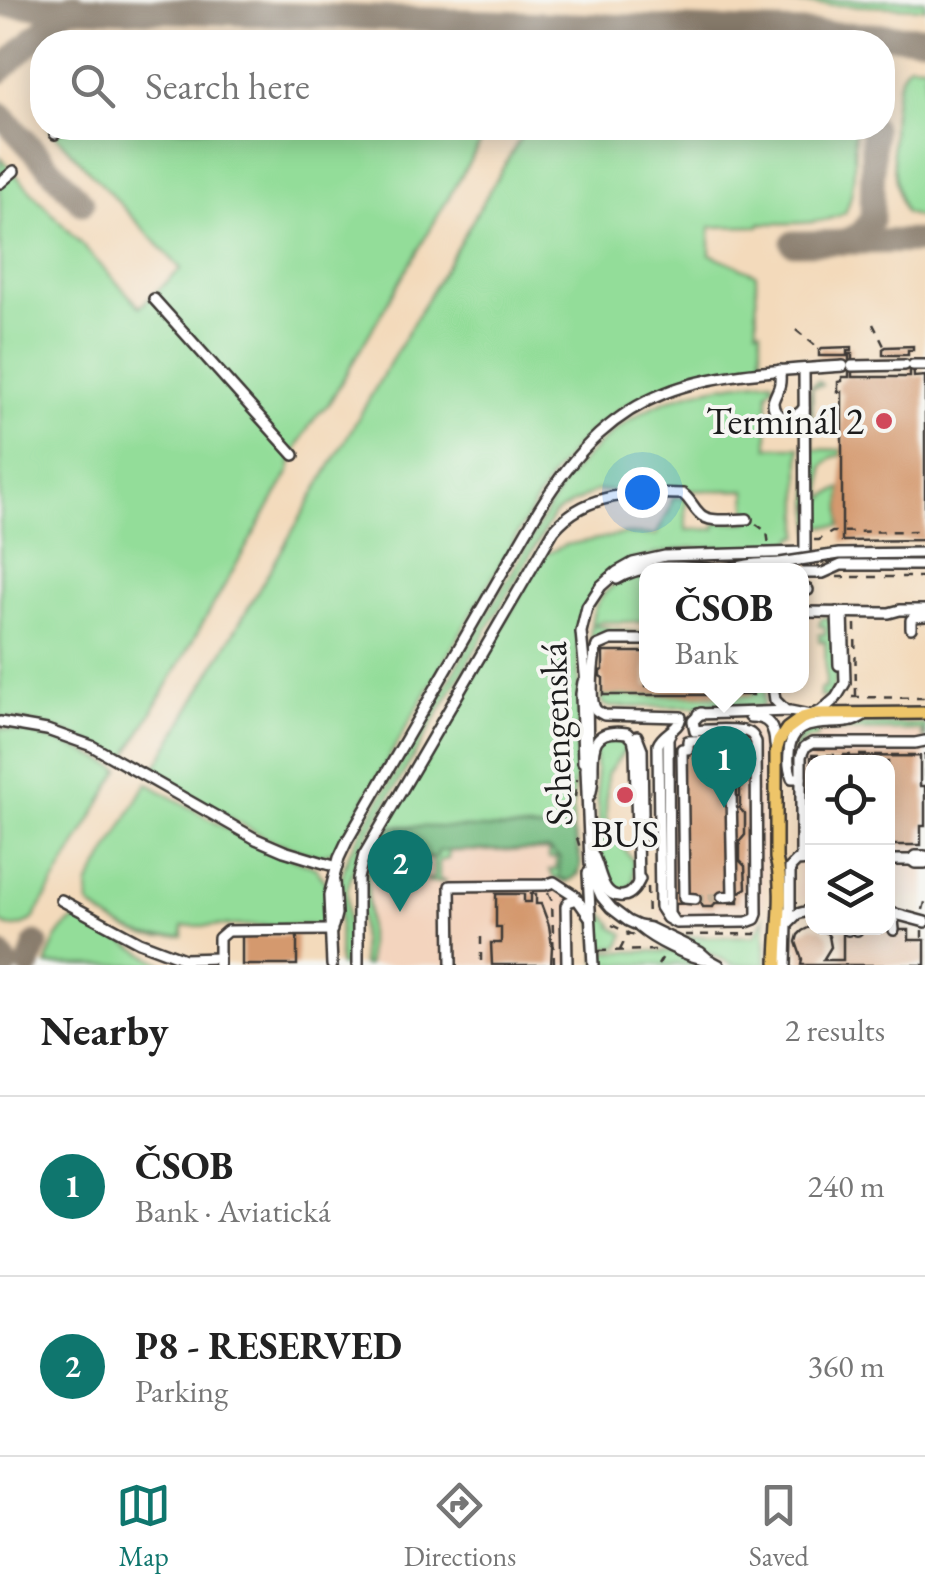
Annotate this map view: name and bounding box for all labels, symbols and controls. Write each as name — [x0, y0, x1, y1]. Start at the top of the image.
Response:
search box — [30, 30, 895, 140]
icon: search — [65, 58, 120, 113]
text: Search here — [145, 61, 310, 110]
place label: Terminál 2 — [706, 396, 864, 445]
marker: Terminál 2 — [873, 410, 895, 432]
your location — [617, 467, 668, 518]
popup — [639, 563, 809, 693]
text: ČSOB — [675, 583, 773, 632]
text: Bank — [675, 632, 738, 674]
street label: Schengenská — [528, 640, 583, 827]
pin: 1 — [692, 726, 756, 808]
map controls — [805, 755, 895, 935]
button: locate — [805, 755, 895, 845]
marker: BUS — [614, 784, 636, 806]
place label: BUS — [591, 809, 659, 858]
pin: 2 — [368, 830, 432, 912]
button: layers — [805, 845, 895, 935]
text: Nearby — [40, 1003, 169, 1058]
text: 2 results — [785, 1009, 885, 1051]
text: ČSOB — [135, 1141, 233, 1190]
text: 1 — [64, 1165, 81, 1207]
text: 240 m — [808, 1165, 885, 1207]
text: Bank · Aviatická — [135, 1190, 331, 1232]
text: P8 - RESERVED — [135, 1321, 402, 1370]
text: 2 — [64, 1345, 81, 1387]
text: 360 m — [808, 1345, 885, 1387]
text: Parking — [135, 1370, 228, 1412]
tab: Map — [116, 1478, 171, 1574]
tab: Directions — [404, 1478, 516, 1574]
tab: Saved — [749, 1478, 809, 1574]

